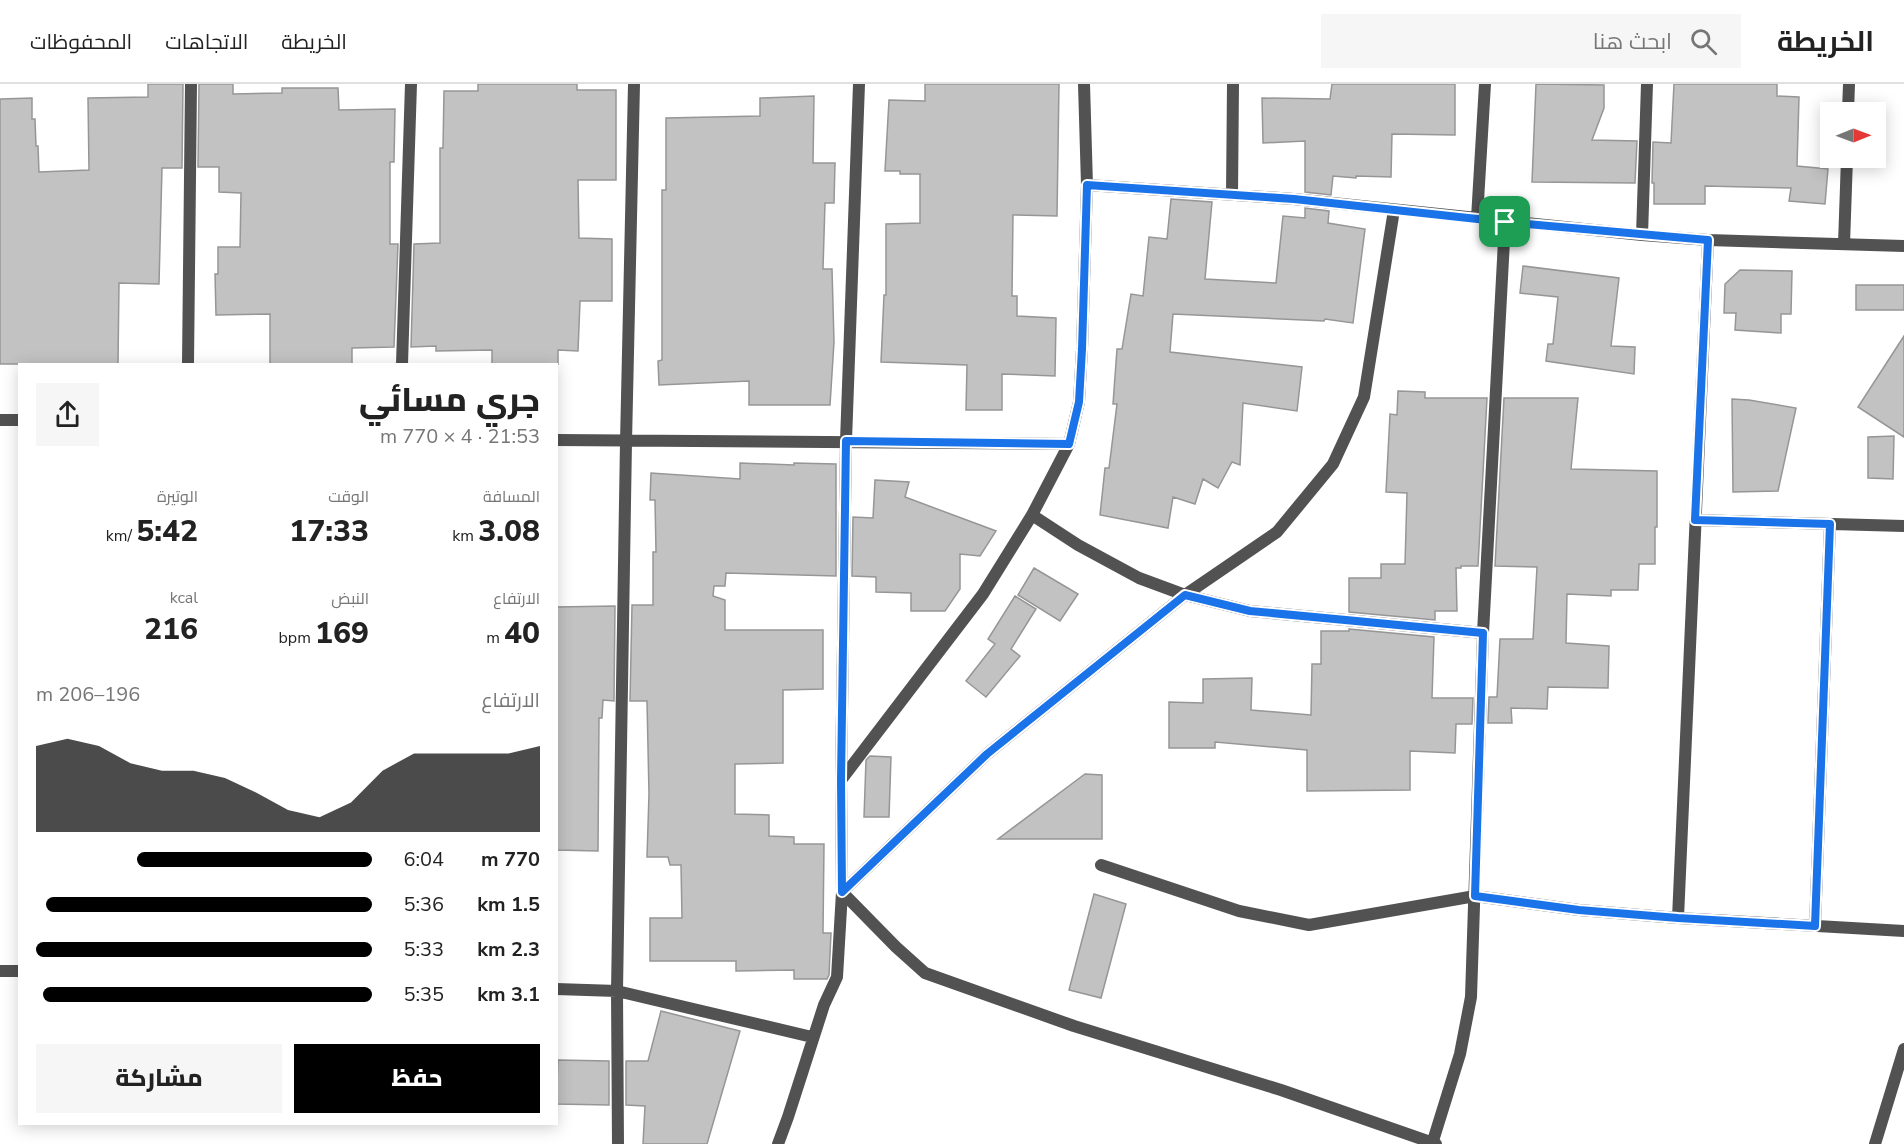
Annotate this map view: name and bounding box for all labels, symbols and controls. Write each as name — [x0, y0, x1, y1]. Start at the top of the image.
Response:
search box — [1321, 14, 1741, 68]
text: الخريطة — [1777, 23, 1874, 61]
icon: search — [1687, 25, 1720, 58]
text: ابحث هنا — [1593, 27, 1672, 57]
text: المحفوظات — [30, 28, 132, 56]
text: الاتجاهات — [165, 28, 248, 56]
text: الخريطة — [281, 28, 347, 56]
north arrow — [1820, 102, 1886, 168]
map controls — [1820, 102, 1886, 168]
pin — [1479, 196, 1530, 247]
icon: arrive — [1488, 205, 1521, 238]
text: جري مسائي — [359, 378, 540, 423]
button: share — [36, 383, 99, 446]
text: 21:53 · 4 × 770 m — [380, 423, 540, 450]
text: الوتيرة — [157, 486, 198, 508]
text: الوقت — [328, 486, 369, 508]
text: المسافة — [483, 486, 540, 508]
text: 5:42 — [136, 511, 198, 552]
text: 17:33 — [289, 511, 369, 552]
text: 3.08 — [478, 511, 540, 552]
text: /km — [106, 525, 136, 547]
text: km — [452, 525, 478, 547]
text: kcal — [170, 587, 198, 609]
text: النبض — [331, 588, 369, 610]
text: الارتفاع — [493, 588, 540, 610]
text: 216 — [144, 609, 198, 650]
text: 169 — [315, 613, 369, 654]
text: 40 — [504, 613, 540, 654]
text: bpm — [279, 627, 315, 649]
text: m — [486, 627, 504, 649]
text: 196–206 m — [36, 681, 140, 708]
text: الارتفاع — [481, 687, 540, 714]
text: 6:04 — [403, 846, 444, 873]
text: 770 m — [481, 846, 540, 873]
text: 5:36 — [403, 891, 444, 918]
text: 1.5 km — [477, 891, 540, 918]
text: 5:33 — [403, 936, 444, 963]
text: 2.3 km — [477, 936, 540, 963]
text: 5:35 — [403, 981, 444, 1008]
text: 3.1 km — [477, 981, 540, 1008]
button: مشاركة — [36, 1044, 282, 1113]
button: حفظ — [294, 1044, 540, 1113]

